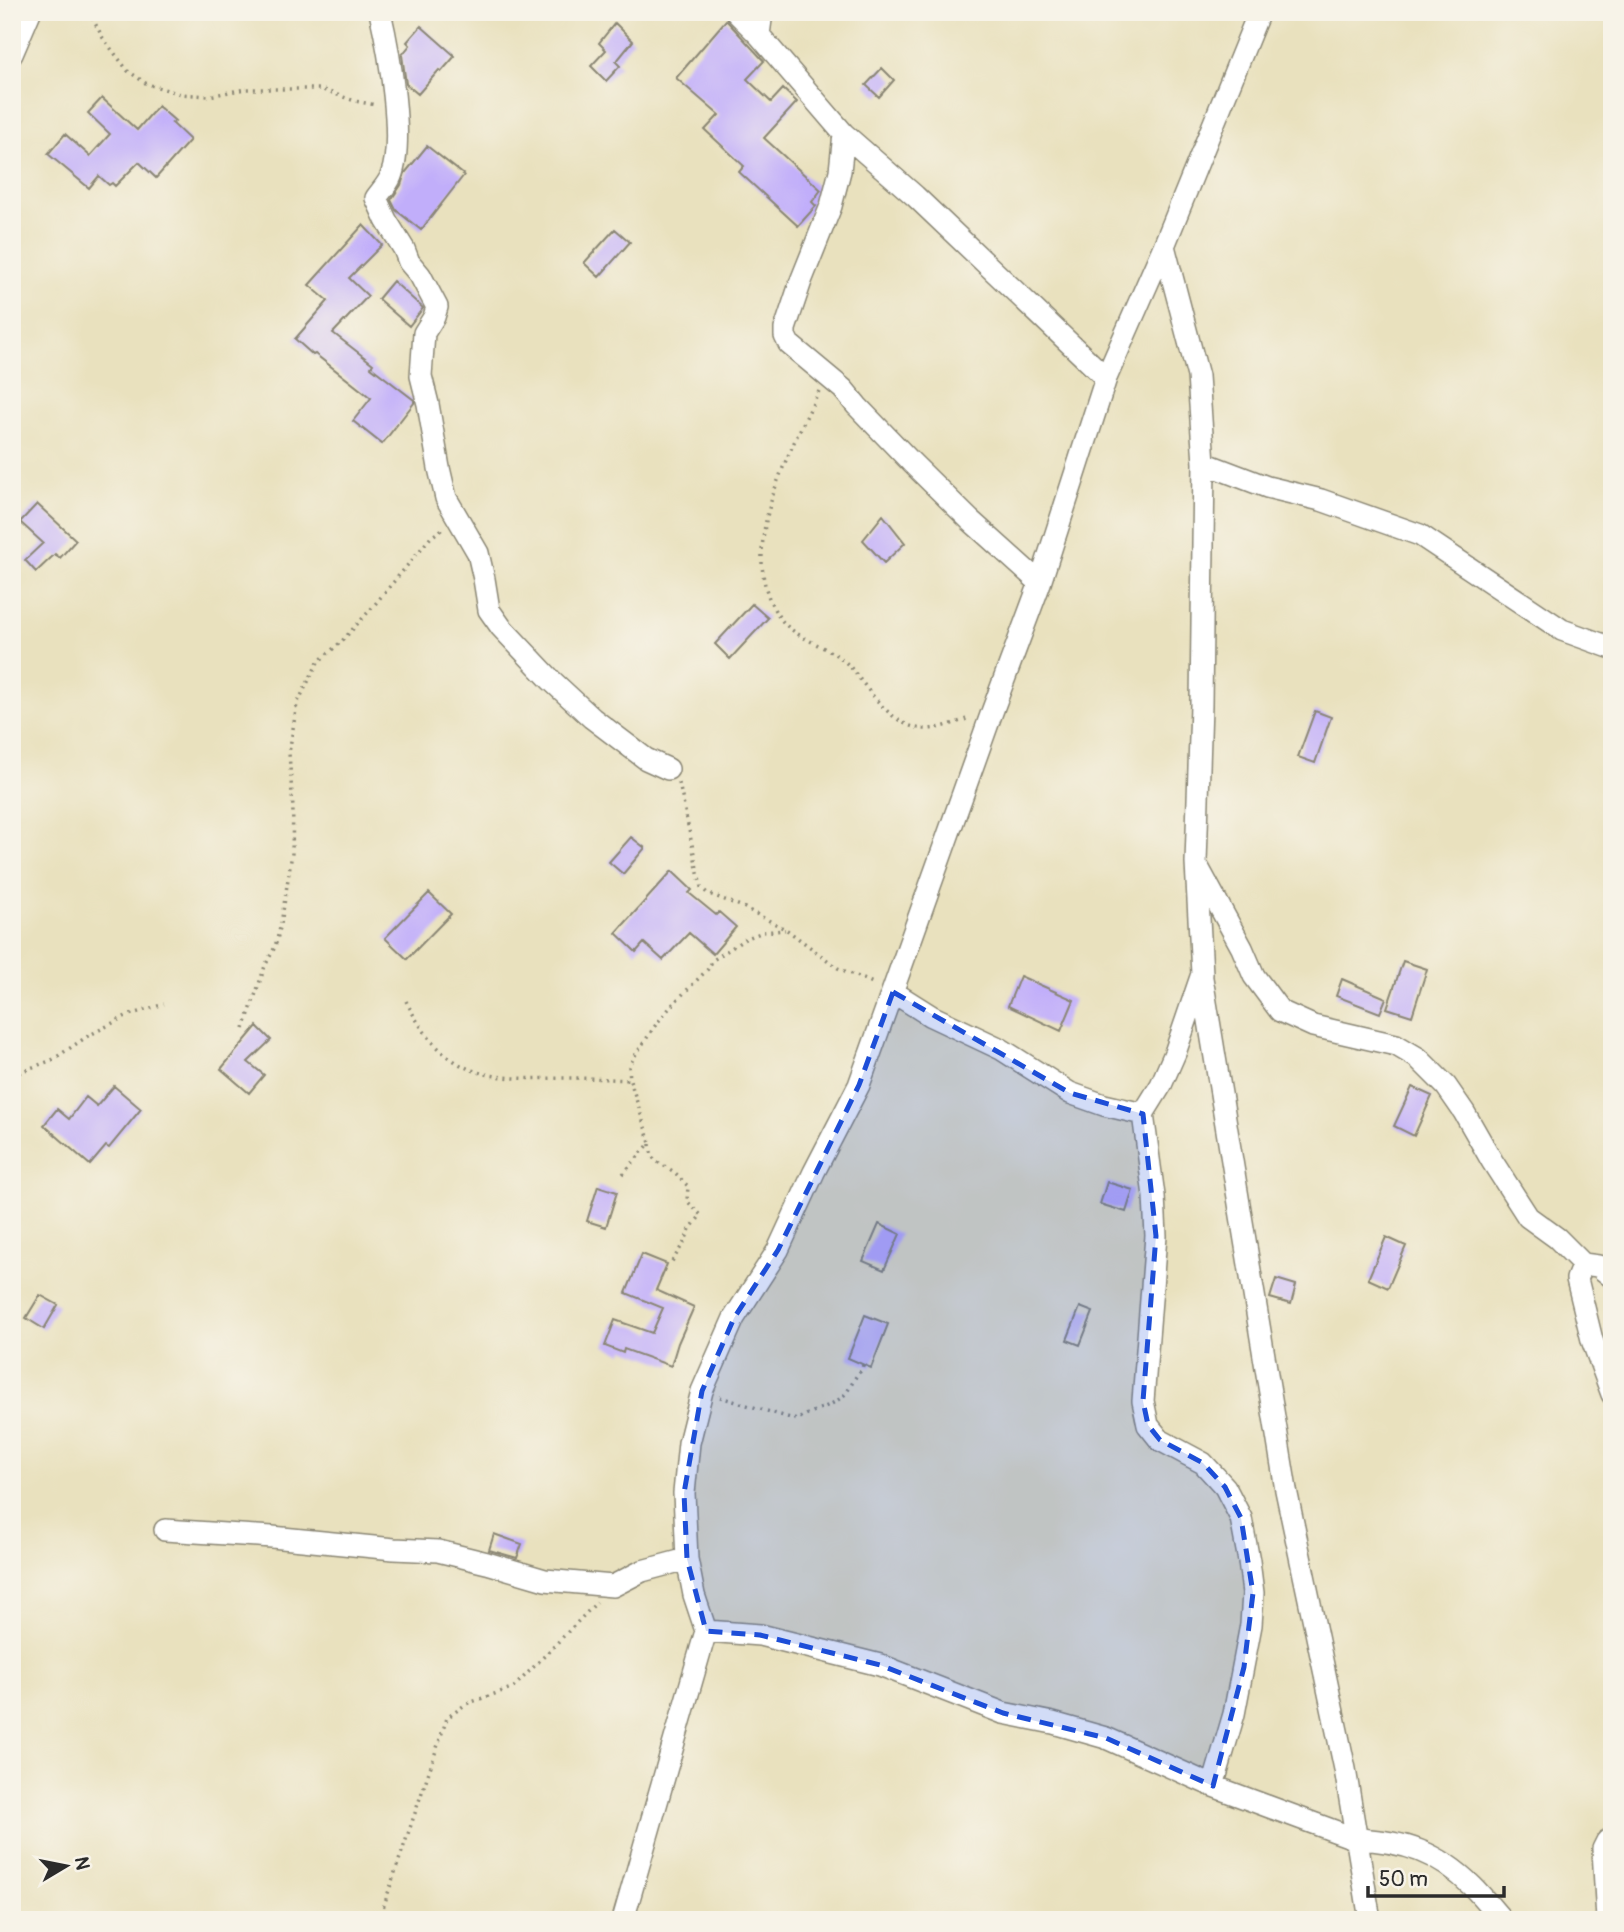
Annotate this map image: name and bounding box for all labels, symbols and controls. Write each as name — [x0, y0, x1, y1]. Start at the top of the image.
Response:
north arrow — [32, 1830, 102, 1900]
text: N — [69, 1855, 95, 1872]
scale bar — [1368, 1855, 1505, 1899]
text: 50 m — [1379, 1866, 1428, 1893]

